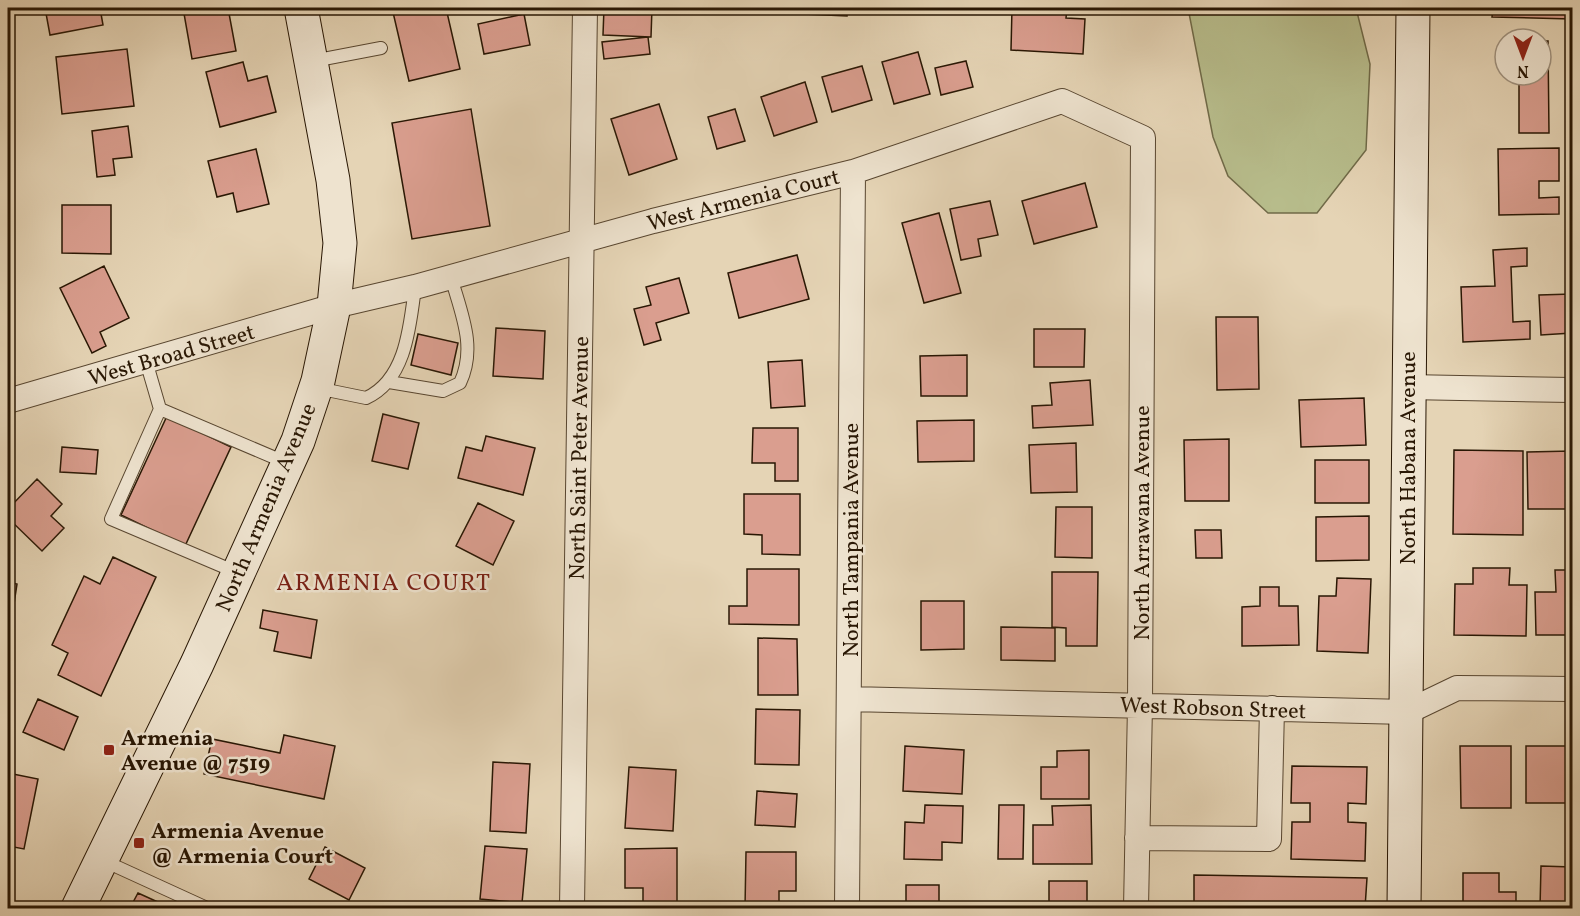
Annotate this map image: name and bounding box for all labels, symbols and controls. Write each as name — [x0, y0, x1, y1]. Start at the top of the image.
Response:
north arrow — [1493, 27, 1553, 87]
text: N — [1517, 59, 1529, 81]
street label: West Armenia Court — [644, 162, 843, 240]
street label: West Broad Street — [85, 318, 259, 395]
street label: North Saint Peter Avenue — [563, 336, 598, 580]
street label: North Habana Avenue — [1394, 351, 1425, 565]
street label: North Armenia Avenue — [209, 399, 325, 617]
street label: North Arrawana Avenue — [1128, 405, 1159, 641]
street label: North Tampania Avenue — [837, 423, 868, 657]
district label: ARMENIA COURT — [276, 567, 492, 601]
street label: West Robson Street — [1119, 691, 1307, 728]
place label: Armenia Avenue @ 7519 — [121, 724, 270, 780]
marker: Armenia Avenue @ 7519 — [102, 743, 116, 757]
place label: Armenia Avenue @ Armenia Court — [151, 817, 333, 873]
marker: Armenia Avenue @ Armenia Court — [132, 836, 146, 850]

